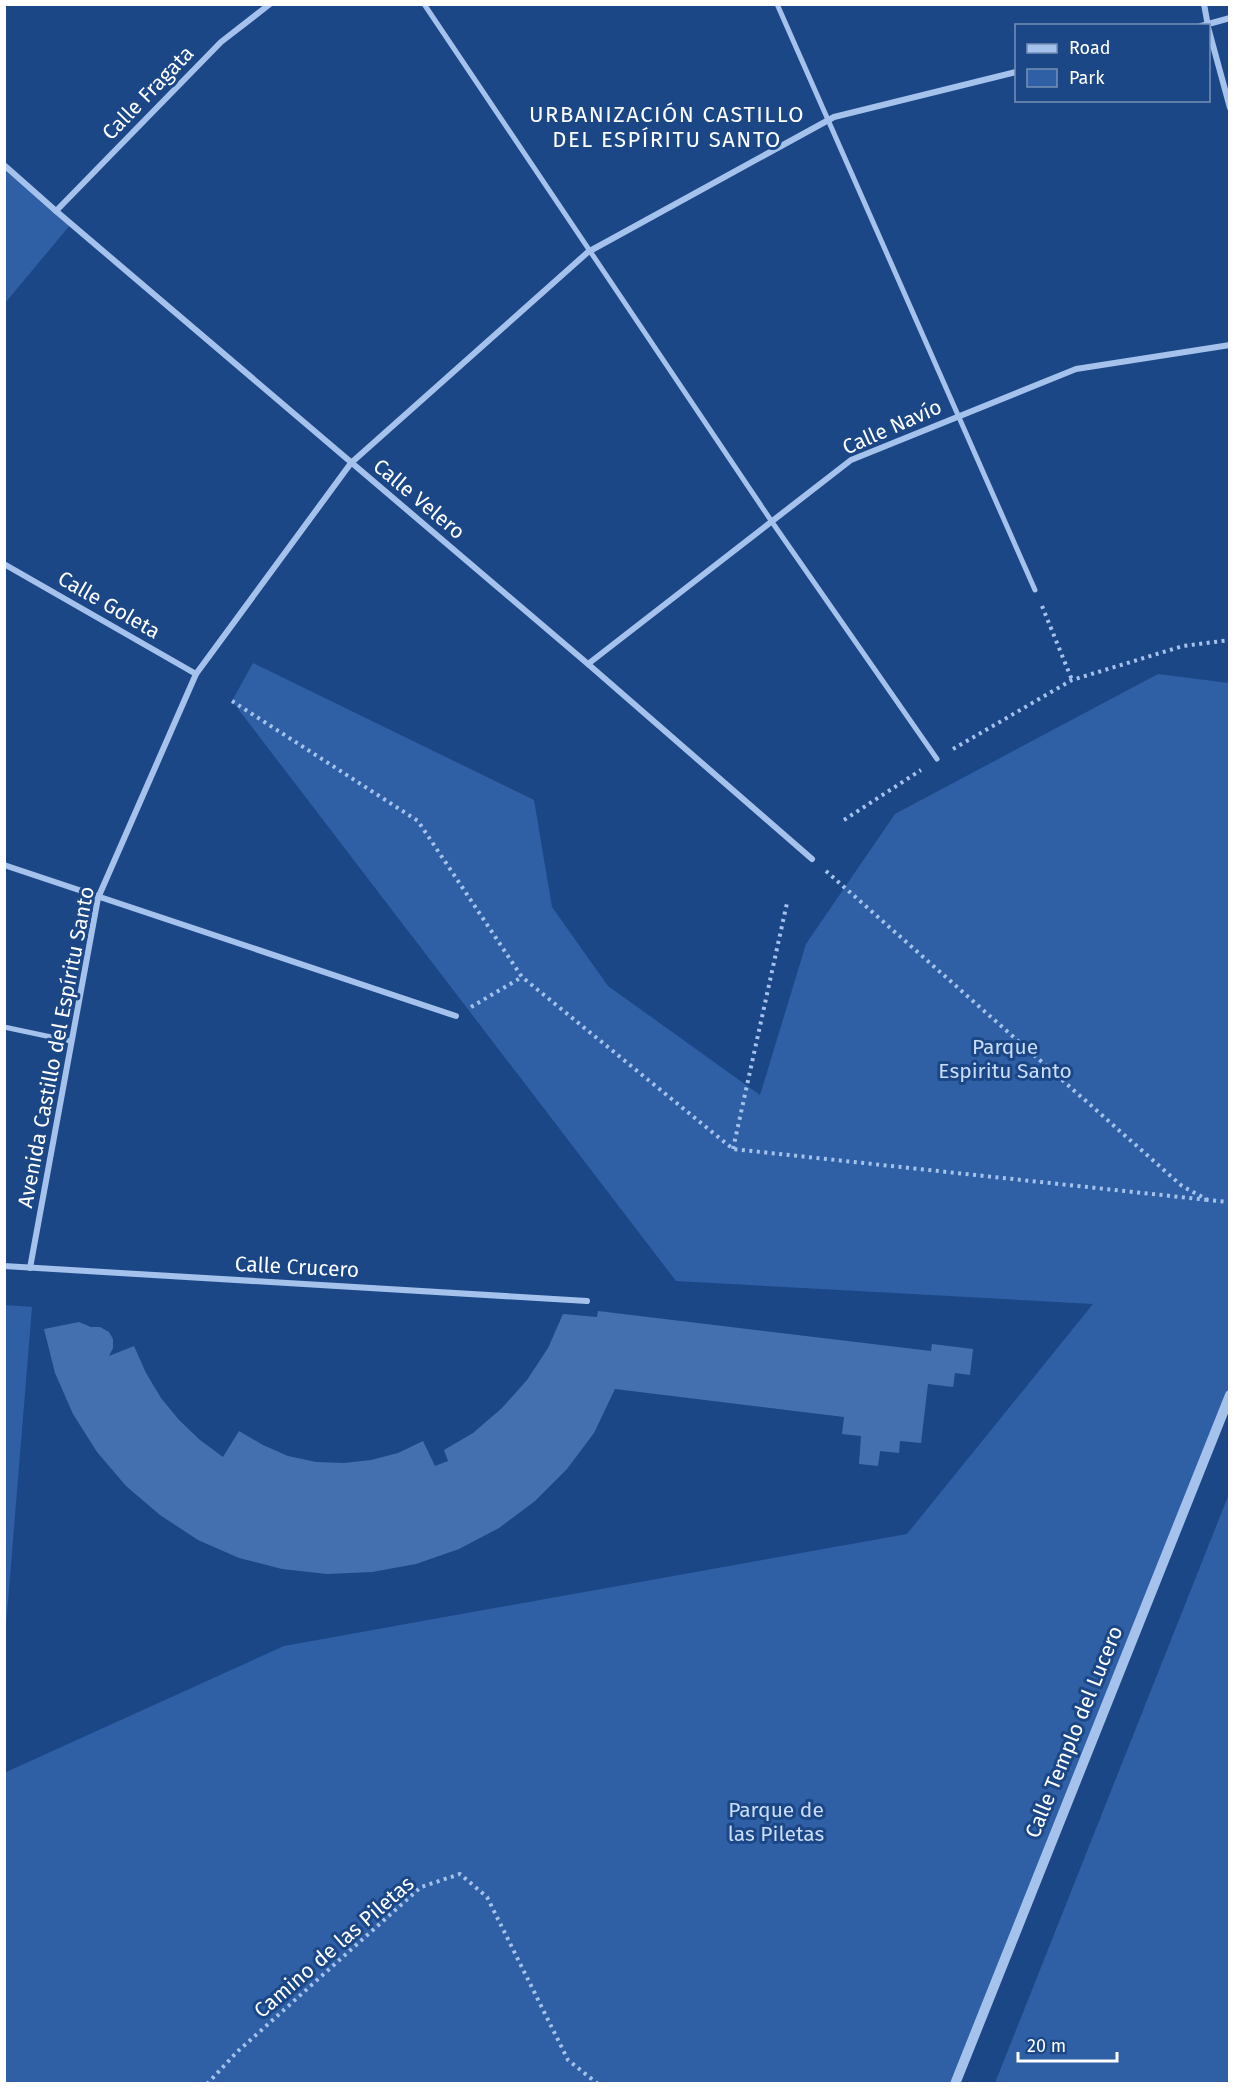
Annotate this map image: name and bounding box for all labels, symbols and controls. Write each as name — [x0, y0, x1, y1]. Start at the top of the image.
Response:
legend — [1015, 24, 1210, 102]
text: Road — [1069, 37, 1111, 59]
street label: Calle Fragata — [97, 40, 199, 146]
text: Park — [1069, 67, 1105, 89]
district label: URBANIZACIÓN CASTILLO DEL ESPÍRITU SANTO — [529, 101, 805, 153]
street label: Calle Navío — [838, 394, 946, 460]
street label: Calle Velero — [368, 453, 470, 545]
street label: Calle Goleta — [53, 565, 165, 645]
street label: Avenida Castillo del Espíritu Santo — [12, 884, 100, 1210]
park label: Parque Espiritu Santo — [938, 1034, 1072, 1084]
street label: Calle Crucero — [234, 1251, 360, 1283]
street label: Calle Templo del Lucero — [1020, 1622, 1128, 1842]
park label: Parque de las Piletas — [728, 1797, 825, 1847]
street label: Camino de las Piletas — [249, 1870, 419, 2024]
scale bar — [1018, 2025, 1117, 2063]
text: 20 m — [1027, 2035, 1066, 2057]

